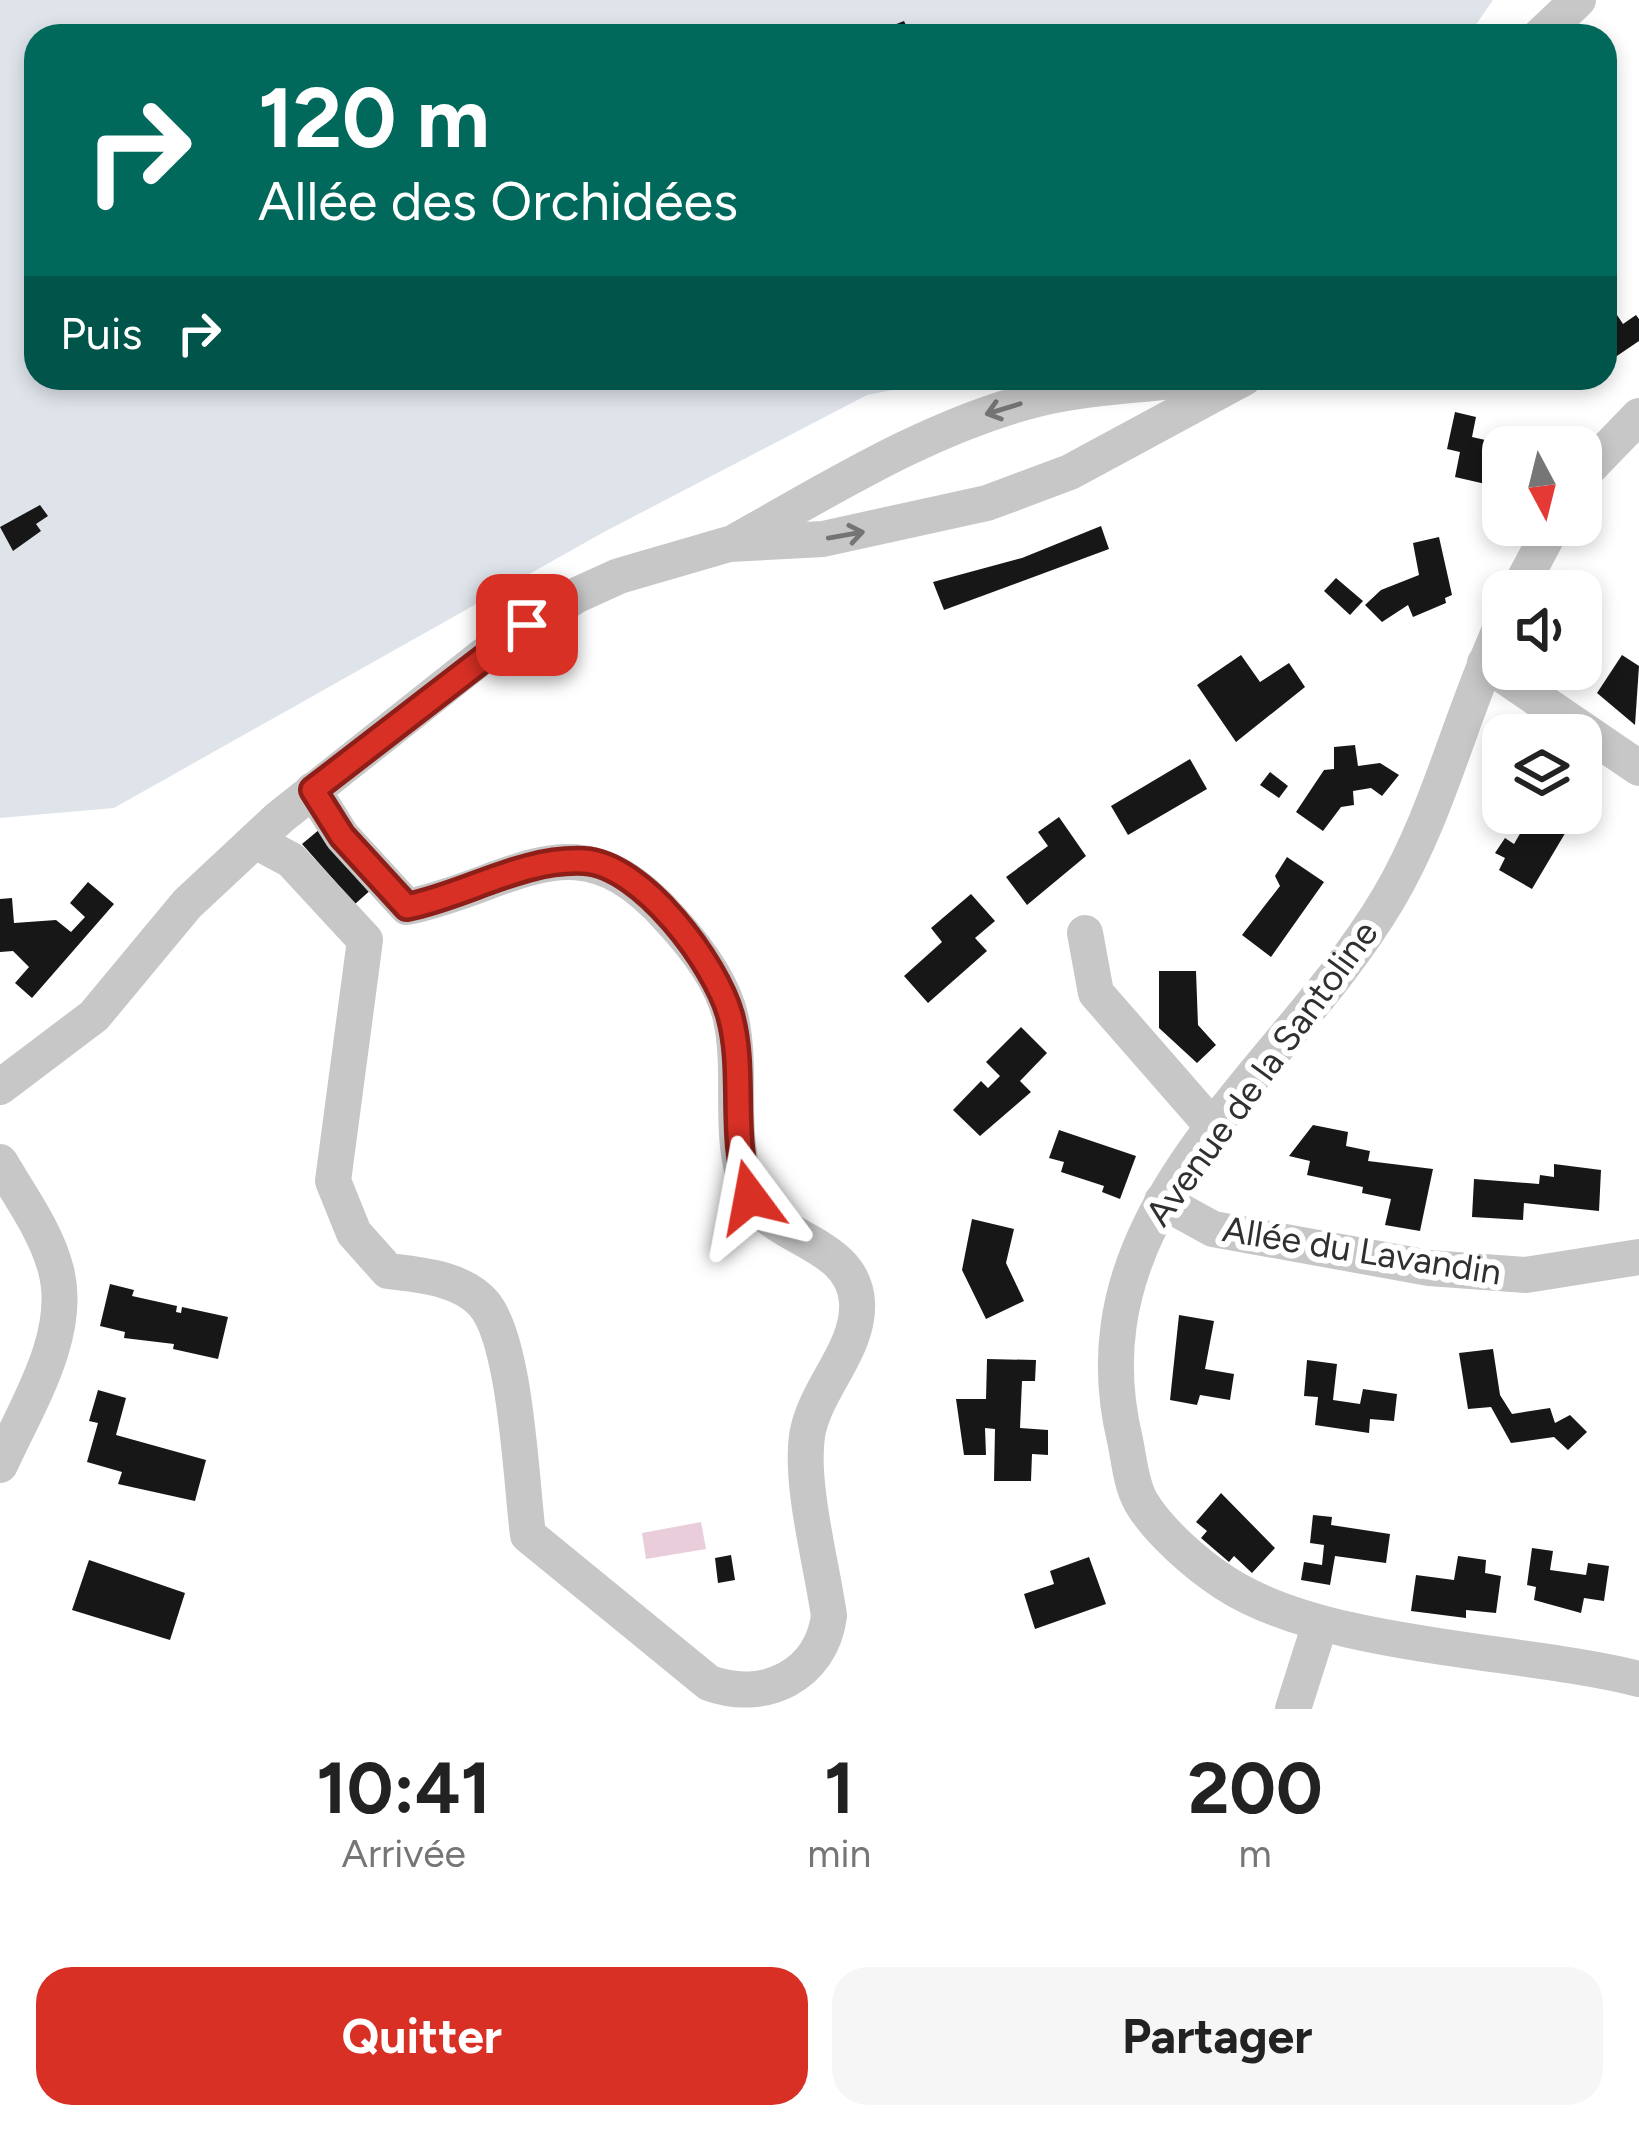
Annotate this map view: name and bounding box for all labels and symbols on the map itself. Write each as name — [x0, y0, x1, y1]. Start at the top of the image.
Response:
one-way arrow — [985, 400, 1023, 422]
north arrow — [1482, 426, 1602, 546]
one-way arrow — [825, 522, 864, 545]
pin — [476, 574, 578, 676]
street label: Avenue de la Santoline — [1136, 912, 1386, 1234]
position arrow — [687, 1134, 813, 1260]
street label: Allée du Lavandin — [1219, 1207, 1504, 1294]

